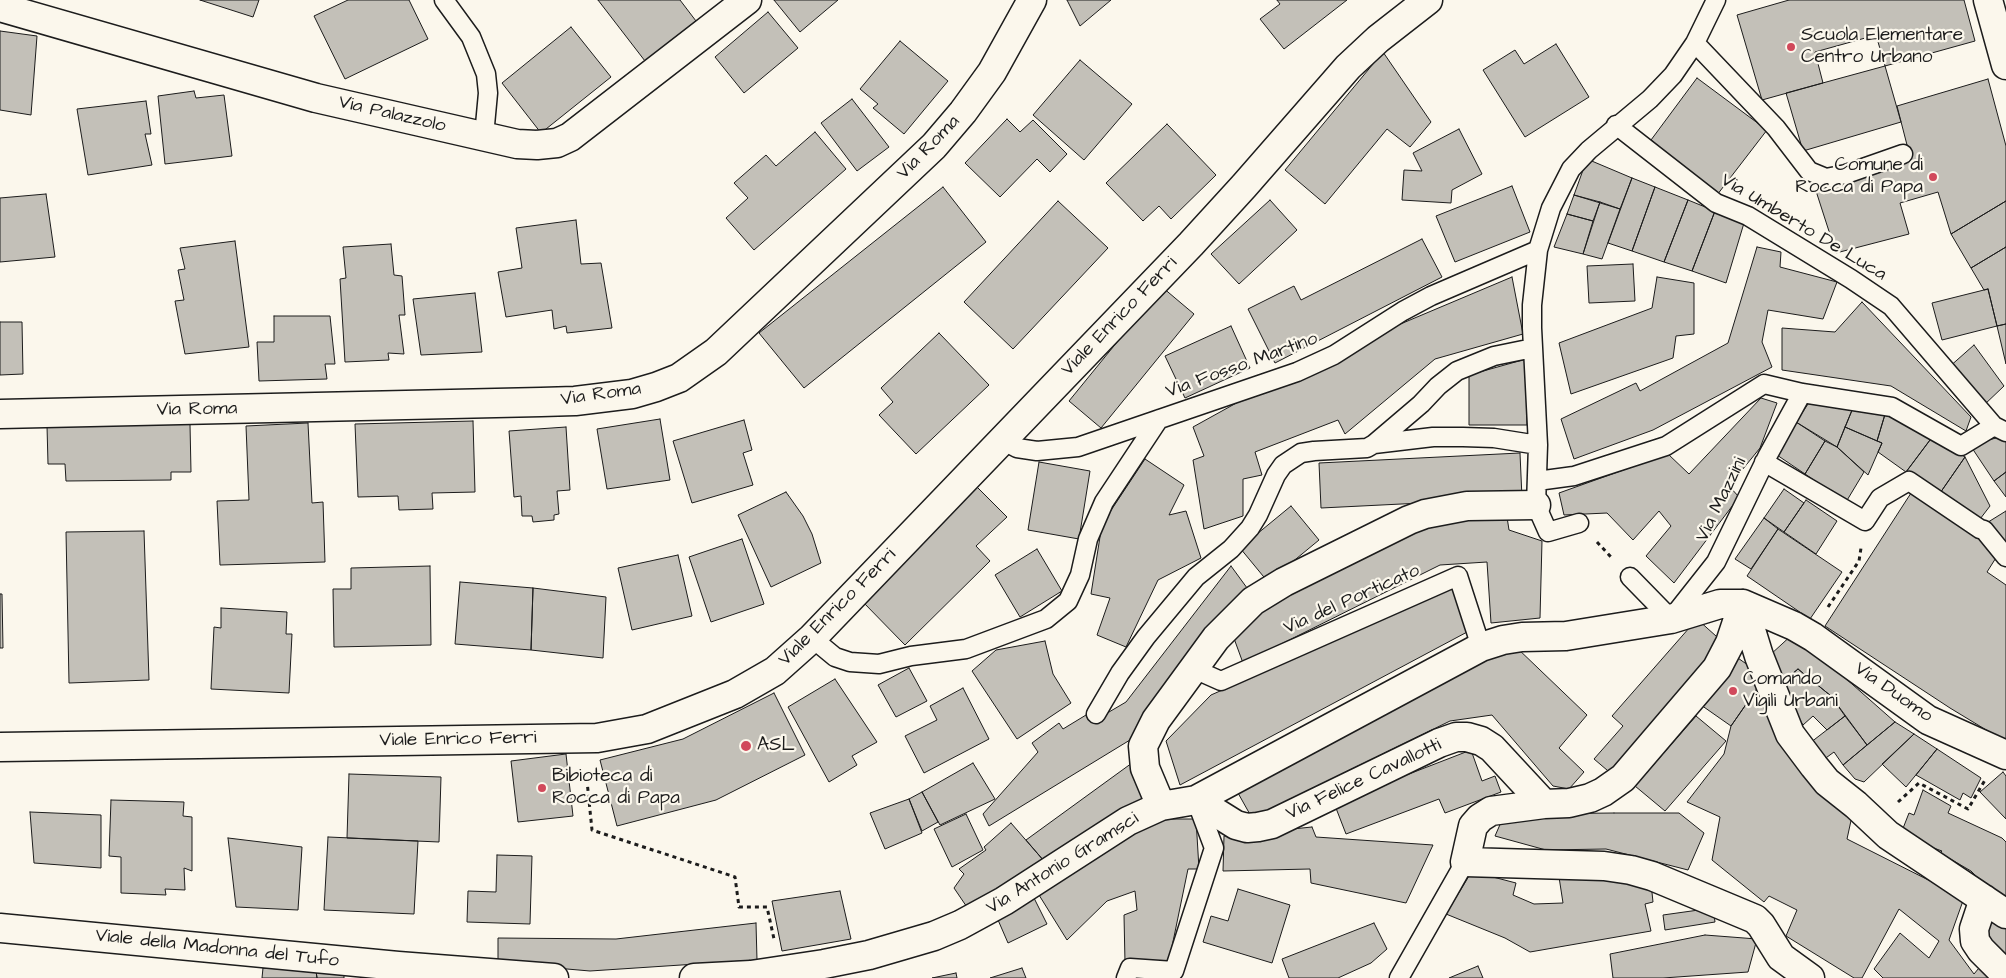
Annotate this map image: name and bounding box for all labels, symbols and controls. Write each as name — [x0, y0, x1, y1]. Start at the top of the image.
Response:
place label: Scuola Elementare Centro Urbano — [1801, 25, 1963, 69]
marker: Scuola Elementare Centro Urbano — [1785, 41, 1797, 53]
street label: Via Palazzolo — [336, 92, 448, 138]
street label: Via Roma — [893, 111, 965, 185]
place label: Comune di Rocca di Papa — [1795, 155, 1923, 199]
street label: Via Umberto De Luca — [1716, 169, 1890, 287]
marker: Comune di Rocca di Papa — [1927, 171, 1939, 183]
street label: Viale Enrico Ferri — [1057, 253, 1183, 381]
street label: Via Fosso Martino — [1163, 328, 1321, 404]
street label: Via Roma — [559, 378, 643, 412]
street label: Via Roma — [156, 398, 238, 422]
street label: Via Mazzini — [1692, 454, 1752, 546]
street label: Viale Enrico Ferri — [774, 544, 902, 672]
street label: Via del Porticato — [1280, 560, 1424, 640]
street label: Via Duomo — [1850, 658, 1936, 728]
place label: Comando Vigili Urbani — [1743, 669, 1838, 713]
marker: Comando Vigili Urbani — [1727, 685, 1739, 697]
street label: Viale Enrico Ferri — [379, 727, 537, 753]
street label: Via Felice Cavallotti — [1283, 734, 1445, 826]
place label: ASL — [757, 735, 795, 757]
marker: ASL — [739, 739, 753, 753]
place label: Bibioteca di Rocca di Papa — [552, 766, 680, 810]
marker: Bibioteca di Rocca di Papa — [536, 782, 548, 794]
street label: Via Antonio Gramsci — [983, 808, 1143, 920]
street label: Viale della Madonna del Tufo — [94, 925, 340, 973]

